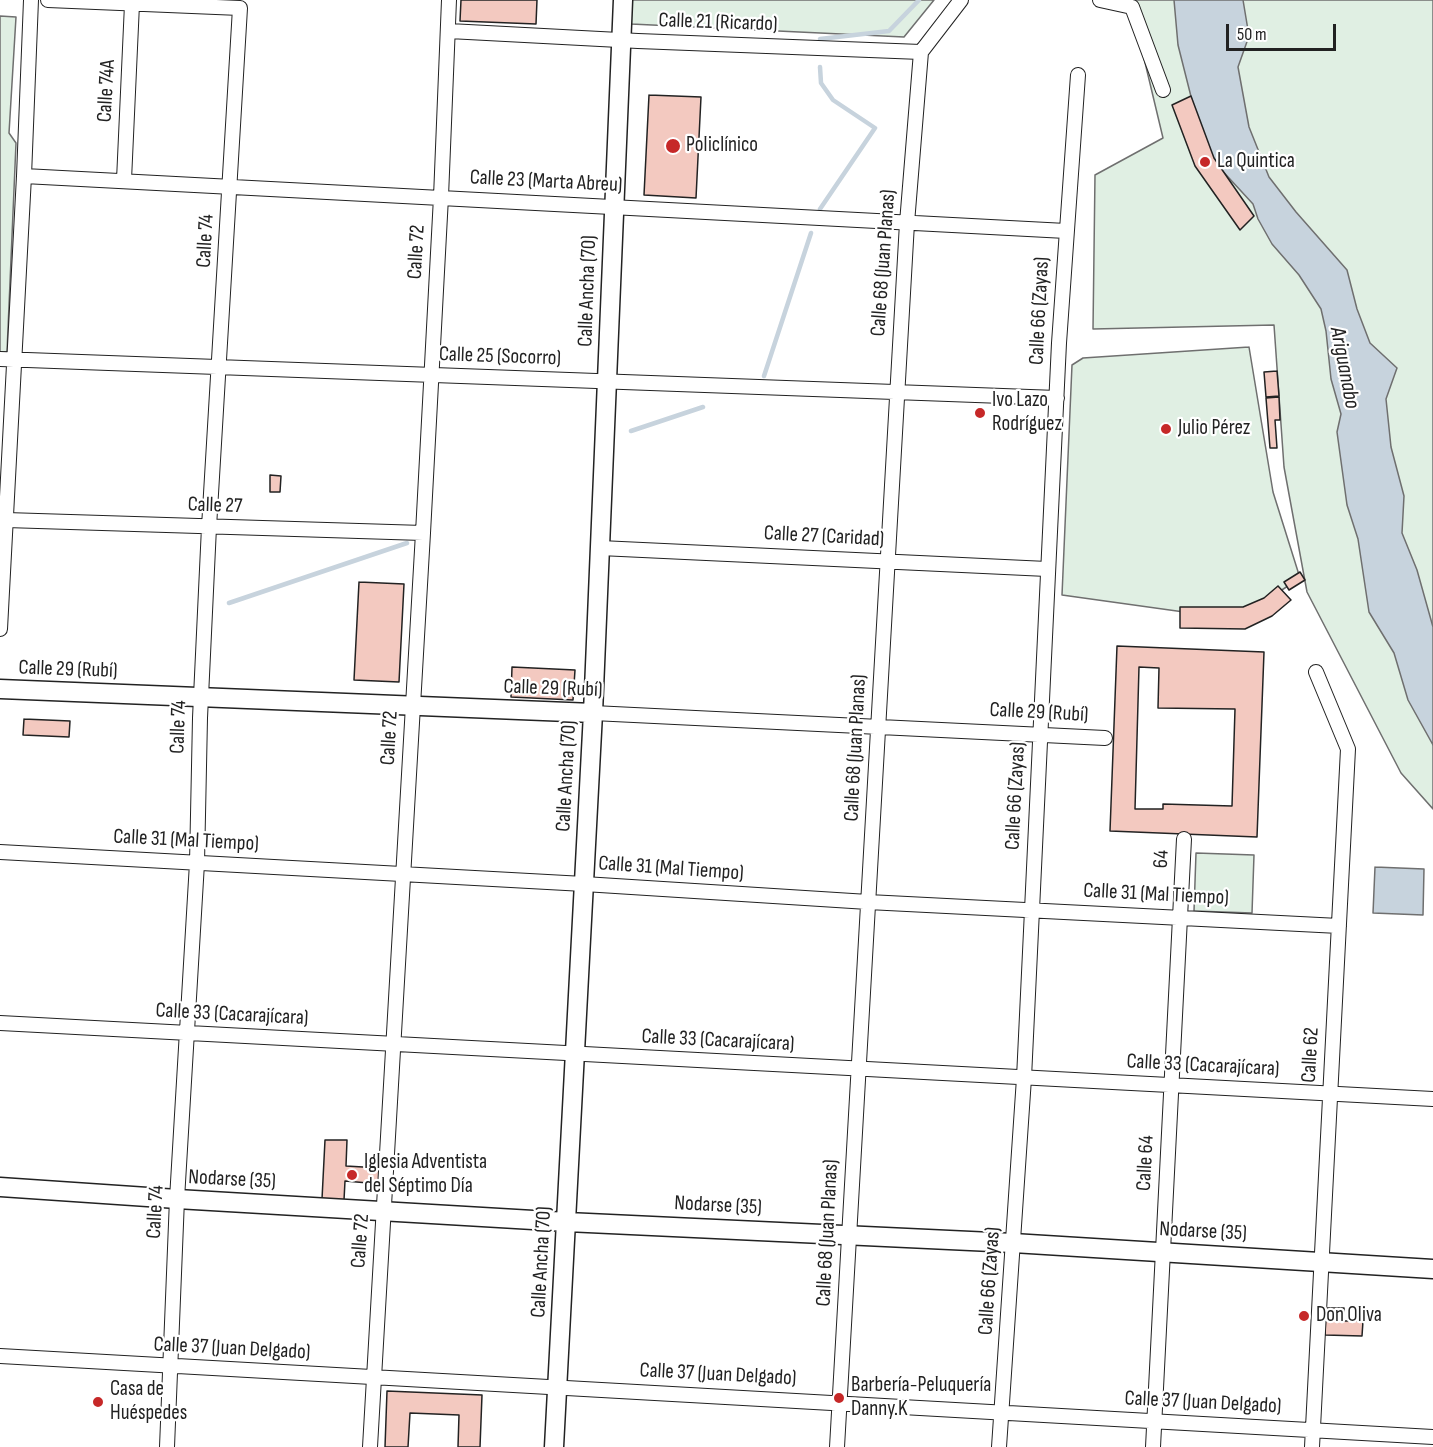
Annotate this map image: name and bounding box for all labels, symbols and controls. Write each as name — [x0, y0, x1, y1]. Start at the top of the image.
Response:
street label: Calle 21 (Ricardo) — [658, 8, 778, 38]
scale bar — [1229, 12, 1338, 50]
text: 50 m — [1237, 24, 1267, 45]
street label: Calle 74A — [93, 59, 121, 123]
place label: Policlínico — [686, 133, 758, 159]
marker: Policlínico — [664, 137, 682, 155]
place label: La Quintica — [1217, 149, 1295, 175]
marker: La Quintica — [1198, 155, 1212, 169]
street label: Calle 23 (Marta Abreu) — [469, 165, 623, 199]
street label: Calle 68 (Juan Planas) — [866, 189, 902, 337]
street label: Calle 74 — [192, 214, 220, 268]
street label: Calle 72 — [403, 224, 431, 280]
street label: Calle Ancha (70) — [573, 235, 603, 347]
street label: Calle 66 (Zayas) — [1025, 256, 1055, 366]
water label: Ariguanabo — [1323, 325, 1365, 411]
street label: Calle 25 (Socorro) — [439, 342, 561, 372]
place label: Ivo Lazo Rodríguez — [992, 388, 1062, 438]
marker: Ivo Lazo Rodríguez — [973, 406, 987, 420]
place label: Julio Pérez — [1178, 416, 1250, 442]
marker: Julio Pérez — [1159, 422, 1173, 436]
street label: Calle 27 — [187, 492, 243, 520]
street label: Calle 27 (Caridad) — [763, 521, 885, 553]
street label: Calle 29 (Rubí) — [18, 656, 118, 684]
street label: Calle 68 (Juan Planas) — [840, 674, 872, 822]
street label: Calle 29 (Rubí) — [503, 675, 603, 703]
street label: Calle 29 (Rubí) — [989, 698, 1089, 728]
street label: Calle 74 — [165, 700, 193, 754]
street label: Calle 72 — [376, 710, 404, 766]
street label: Calle Ancha (70) — [551, 720, 583, 832]
street label: Calle 66 (Zayas) — [1001, 741, 1031, 851]
street label: Calle 31 (Mal Tiempo) — [113, 825, 259, 857]
street label: 64 — [1149, 849, 1175, 869]
street label: Calle 31 (Mal Tiempo) — [597, 851, 745, 887]
street label: Calle 31 (Mal Tiempo) — [1083, 879, 1229, 911]
street label: Calle 33 (Cacarajícara) — [155, 998, 309, 1032]
street label: Calle 33 (Cacarajícara) — [641, 1024, 795, 1058]
street label: Calle 62 — [1297, 1027, 1325, 1083]
street label: Calle 33 (Cacarajícara) — [1126, 1049, 1280, 1083]
street label: Calle 64 — [1132, 1134, 1160, 1192]
place label: Iglesia Adventista del Séptimo Día — [364, 1150, 487, 1200]
street label: Calle 68 (Juan Planas) — [812, 1159, 844, 1307]
street label: Nodarse (35) — [188, 1165, 276, 1195]
marker: Iglesia Adventista del Séptimo Día — [345, 1168, 359, 1182]
street label: Calle 74 — [142, 1185, 170, 1239]
street label: Nodarse (35) — [674, 1191, 762, 1221]
street label: Calle Ancha (70) — [526, 1206, 558, 1318]
street label: Calle 72 — [347, 1213, 375, 1269]
street label: Nodarse (35) — [1159, 1217, 1247, 1247]
street label: Calle 66 (Zayas) — [974, 1226, 1006, 1336]
place label: Don Oliva — [1316, 1303, 1382, 1329]
marker: Don Oliva — [1297, 1309, 1311, 1323]
street label: Calle 37 (Juan Delgado) — [153, 1332, 311, 1366]
street label: Calle 37 (Juan Delgado) — [639, 1358, 797, 1392]
place label: Barbería-Peluquería Danny.K — [851, 1373, 991, 1423]
place label: Casa de Huéspedes — [110, 1377, 187, 1427]
street label: Calle 37 (Juan Delgado) — [1124, 1386, 1282, 1420]
marker: Barbería-Peluquería Danny.K — [832, 1391, 846, 1405]
marker: Casa de Huéspedes — [91, 1395, 105, 1409]

